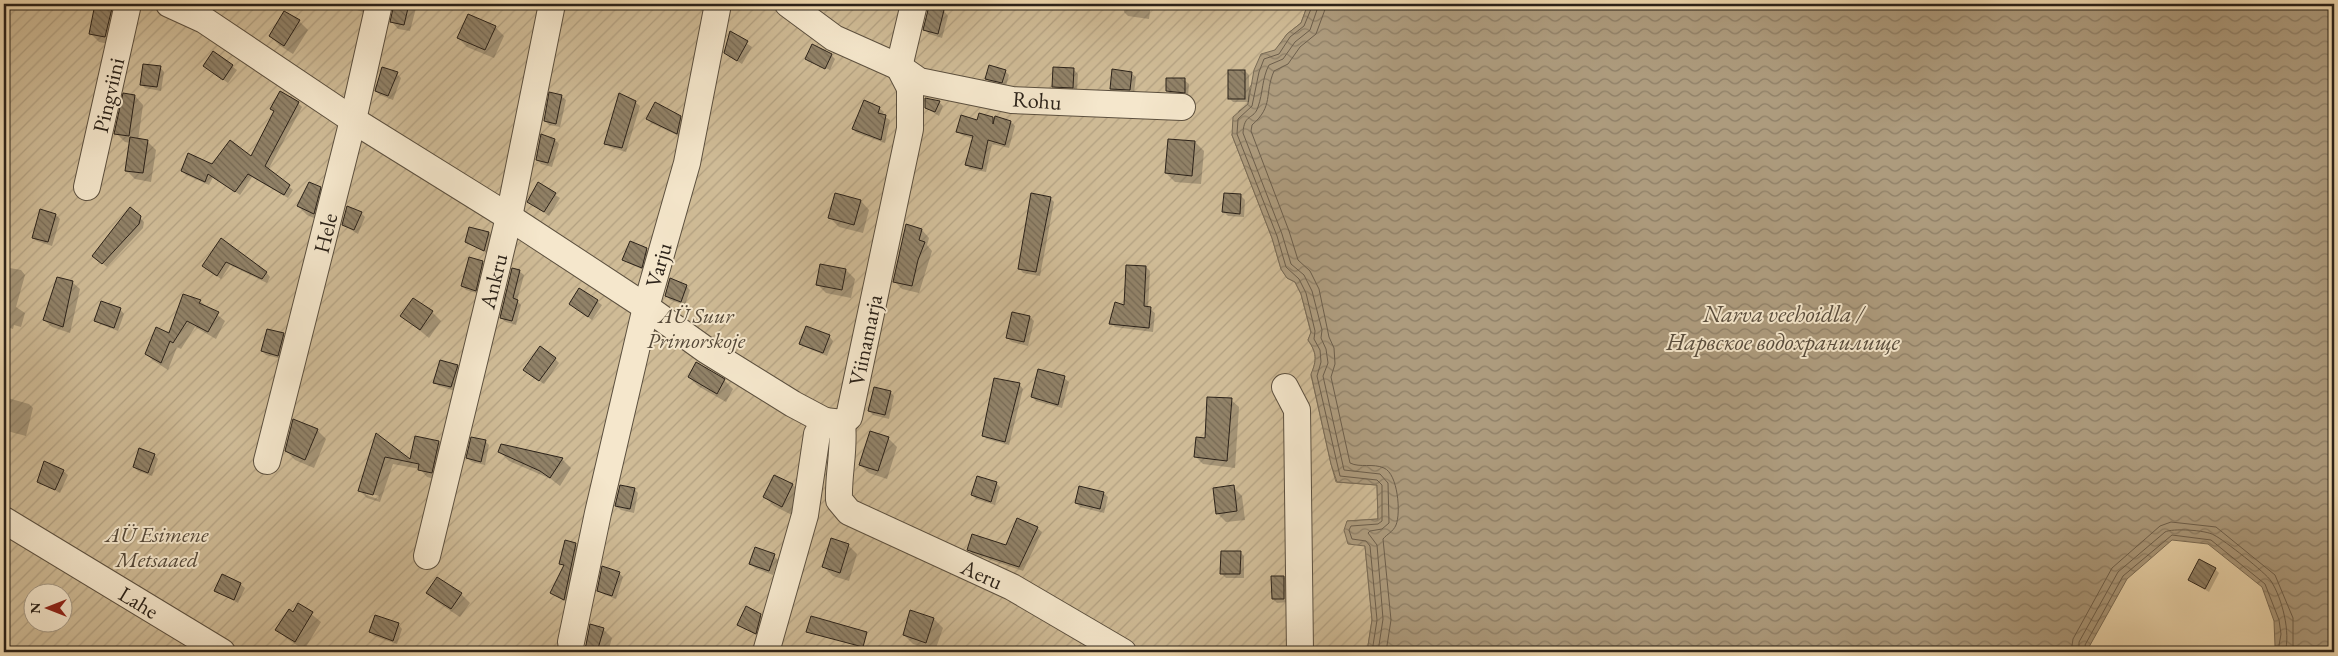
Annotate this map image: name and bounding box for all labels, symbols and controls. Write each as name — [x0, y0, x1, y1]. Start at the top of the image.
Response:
street label: Pingviini — [86, 55, 131, 135]
street label: Rohu — [1011, 84, 1063, 117]
street label: Hele — [307, 210, 345, 256]
street label: Varju — [638, 239, 679, 291]
street label: Ankru — [472, 250, 514, 313]
street label: Viinamarja — [842, 292, 889, 388]
water label: Narva veehoidla / Нарвское водохранилище — [1665, 298, 1900, 357]
park label: AÜ Suur Primorskoje — [647, 301, 746, 355]
park label: AÜ Esimene Metsaaed — [103, 520, 209, 574]
street label: Aeru — [955, 552, 1008, 597]
street label: Lahe — [113, 579, 164, 626]
north arrow — [22, 584, 72, 634]
text: N — [26, 602, 44, 614]

